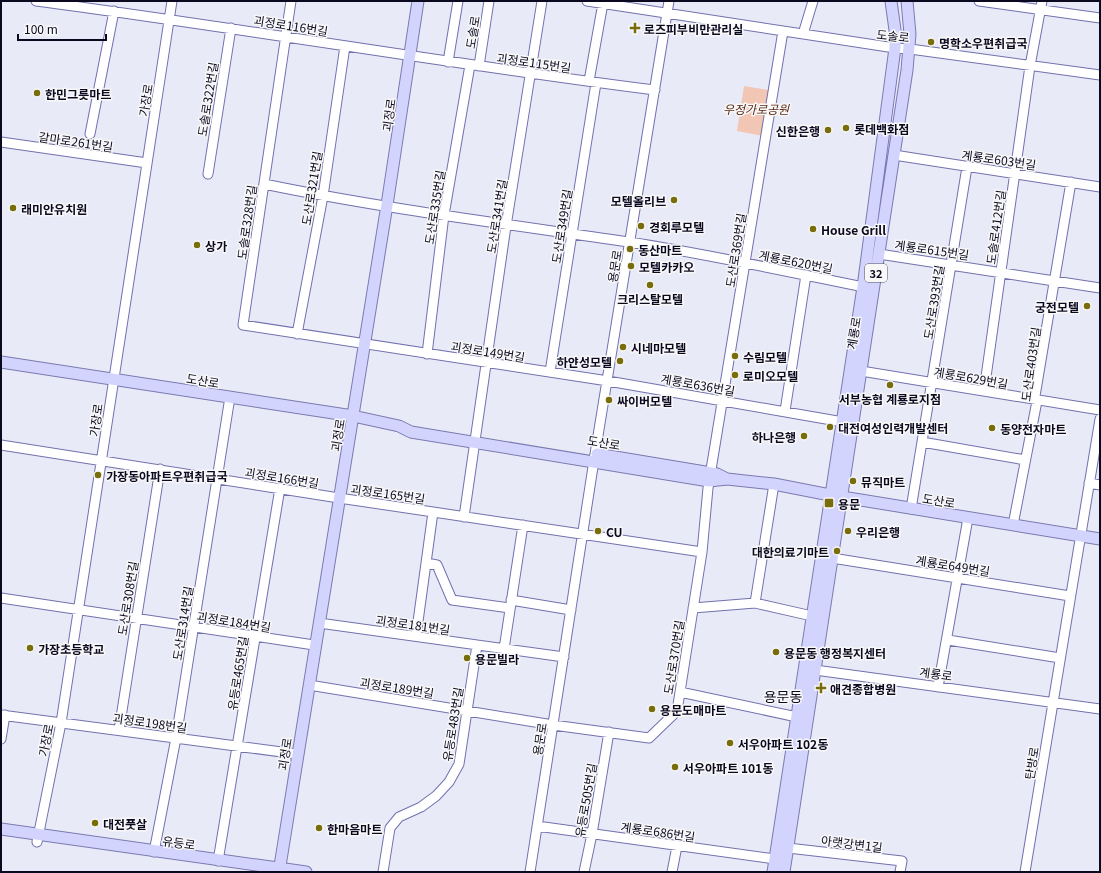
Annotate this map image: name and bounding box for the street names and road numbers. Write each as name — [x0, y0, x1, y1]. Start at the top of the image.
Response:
street label: 괴정로116번길 — [253, 11, 329, 39]
street label: 도솔로 — [461, 14, 483, 50]
street label: 도솔로 — [876, 25, 910, 45]
street label: 괴정로115번길 — [496, 48, 572, 76]
street label: 도솔로322번길 — [193, 61, 221, 137]
street label: 가장로 — [134, 82, 156, 118]
street label: 괴정로 — [377, 97, 399, 133]
street label: 갈마로261번길 — [38, 127, 114, 155]
street label: 계룡로603번길 — [961, 145, 1037, 173]
street label: 도산로321번길 — [297, 150, 325, 226]
street label: 도산로335번길 — [420, 169, 448, 245]
street label: 도산로341번길 — [482, 178, 510, 254]
street label: 도솔로328번길 — [232, 184, 260, 260]
street label: 도산로349번길 — [547, 188, 575, 264]
street label: 도솔로412번길 — [981, 189, 1009, 265]
street label: 도산로369번길 — [721, 212, 749, 288]
street label: 계룡로615번길 — [894, 235, 970, 263]
street label: 계룡로620번길 — [757, 245, 835, 277]
street label: 용문로 — [603, 248, 625, 284]
road number: 32 — [865, 264, 887, 282]
street label: 도산로393번길 — [919, 264, 947, 340]
street label: 계룡로 — [842, 315, 864, 351]
street label: 도산로403번길 — [1016, 326, 1044, 402]
street label: 괴정로149번길 — [450, 337, 526, 365]
street label: 계룡로629번길 — [933, 362, 1009, 392]
street label: 도산로 — [185, 369, 221, 391]
street label: 계룡로636번길 — [660, 369, 736, 399]
street label: 가장로 — [84, 402, 106, 438]
street label: 괴정로 — [326, 417, 348, 453]
street label: 도산로 — [586, 431, 622, 453]
street label: 괴정로166번길 — [244, 463, 320, 491]
street label: 괴정로165번길 — [350, 479, 426, 507]
street label: 도산로 — [921, 489, 957, 511]
street label: 계룡로649번길 — [915, 551, 991, 579]
street label: 도산로308번길 — [113, 560, 141, 636]
street label: 도산로314번길 — [168, 585, 196, 661]
street label: 괴정로184번길 — [196, 607, 272, 635]
street label: 괴정로181번길 — [375, 610, 451, 638]
street label: 도산로370번길 — [659, 619, 687, 695]
street label: 유등로465번길 — [223, 635, 251, 711]
street label: 계룡로 — [918, 662, 954, 684]
street label: 괴정로189번길 — [359, 673, 435, 701]
street label: 유등로483번길 — [438, 686, 466, 762]
street label: 괴정로198번길 — [112, 708, 188, 736]
street label: 용문로 — [528, 721, 550, 757]
street label: 가장로 — [33, 722, 57, 758]
street label: 괴정로 — [273, 736, 295, 772]
street label: 탄방로 — [1020, 745, 1042, 781]
street label: 유등로505번길 — [570, 762, 600, 838]
street label: 계룡로686번길 — [620, 817, 696, 845]
street label: 유등로 — [161, 831, 197, 853]
street label: 아랫강변1길 — [820, 831, 884, 855]

